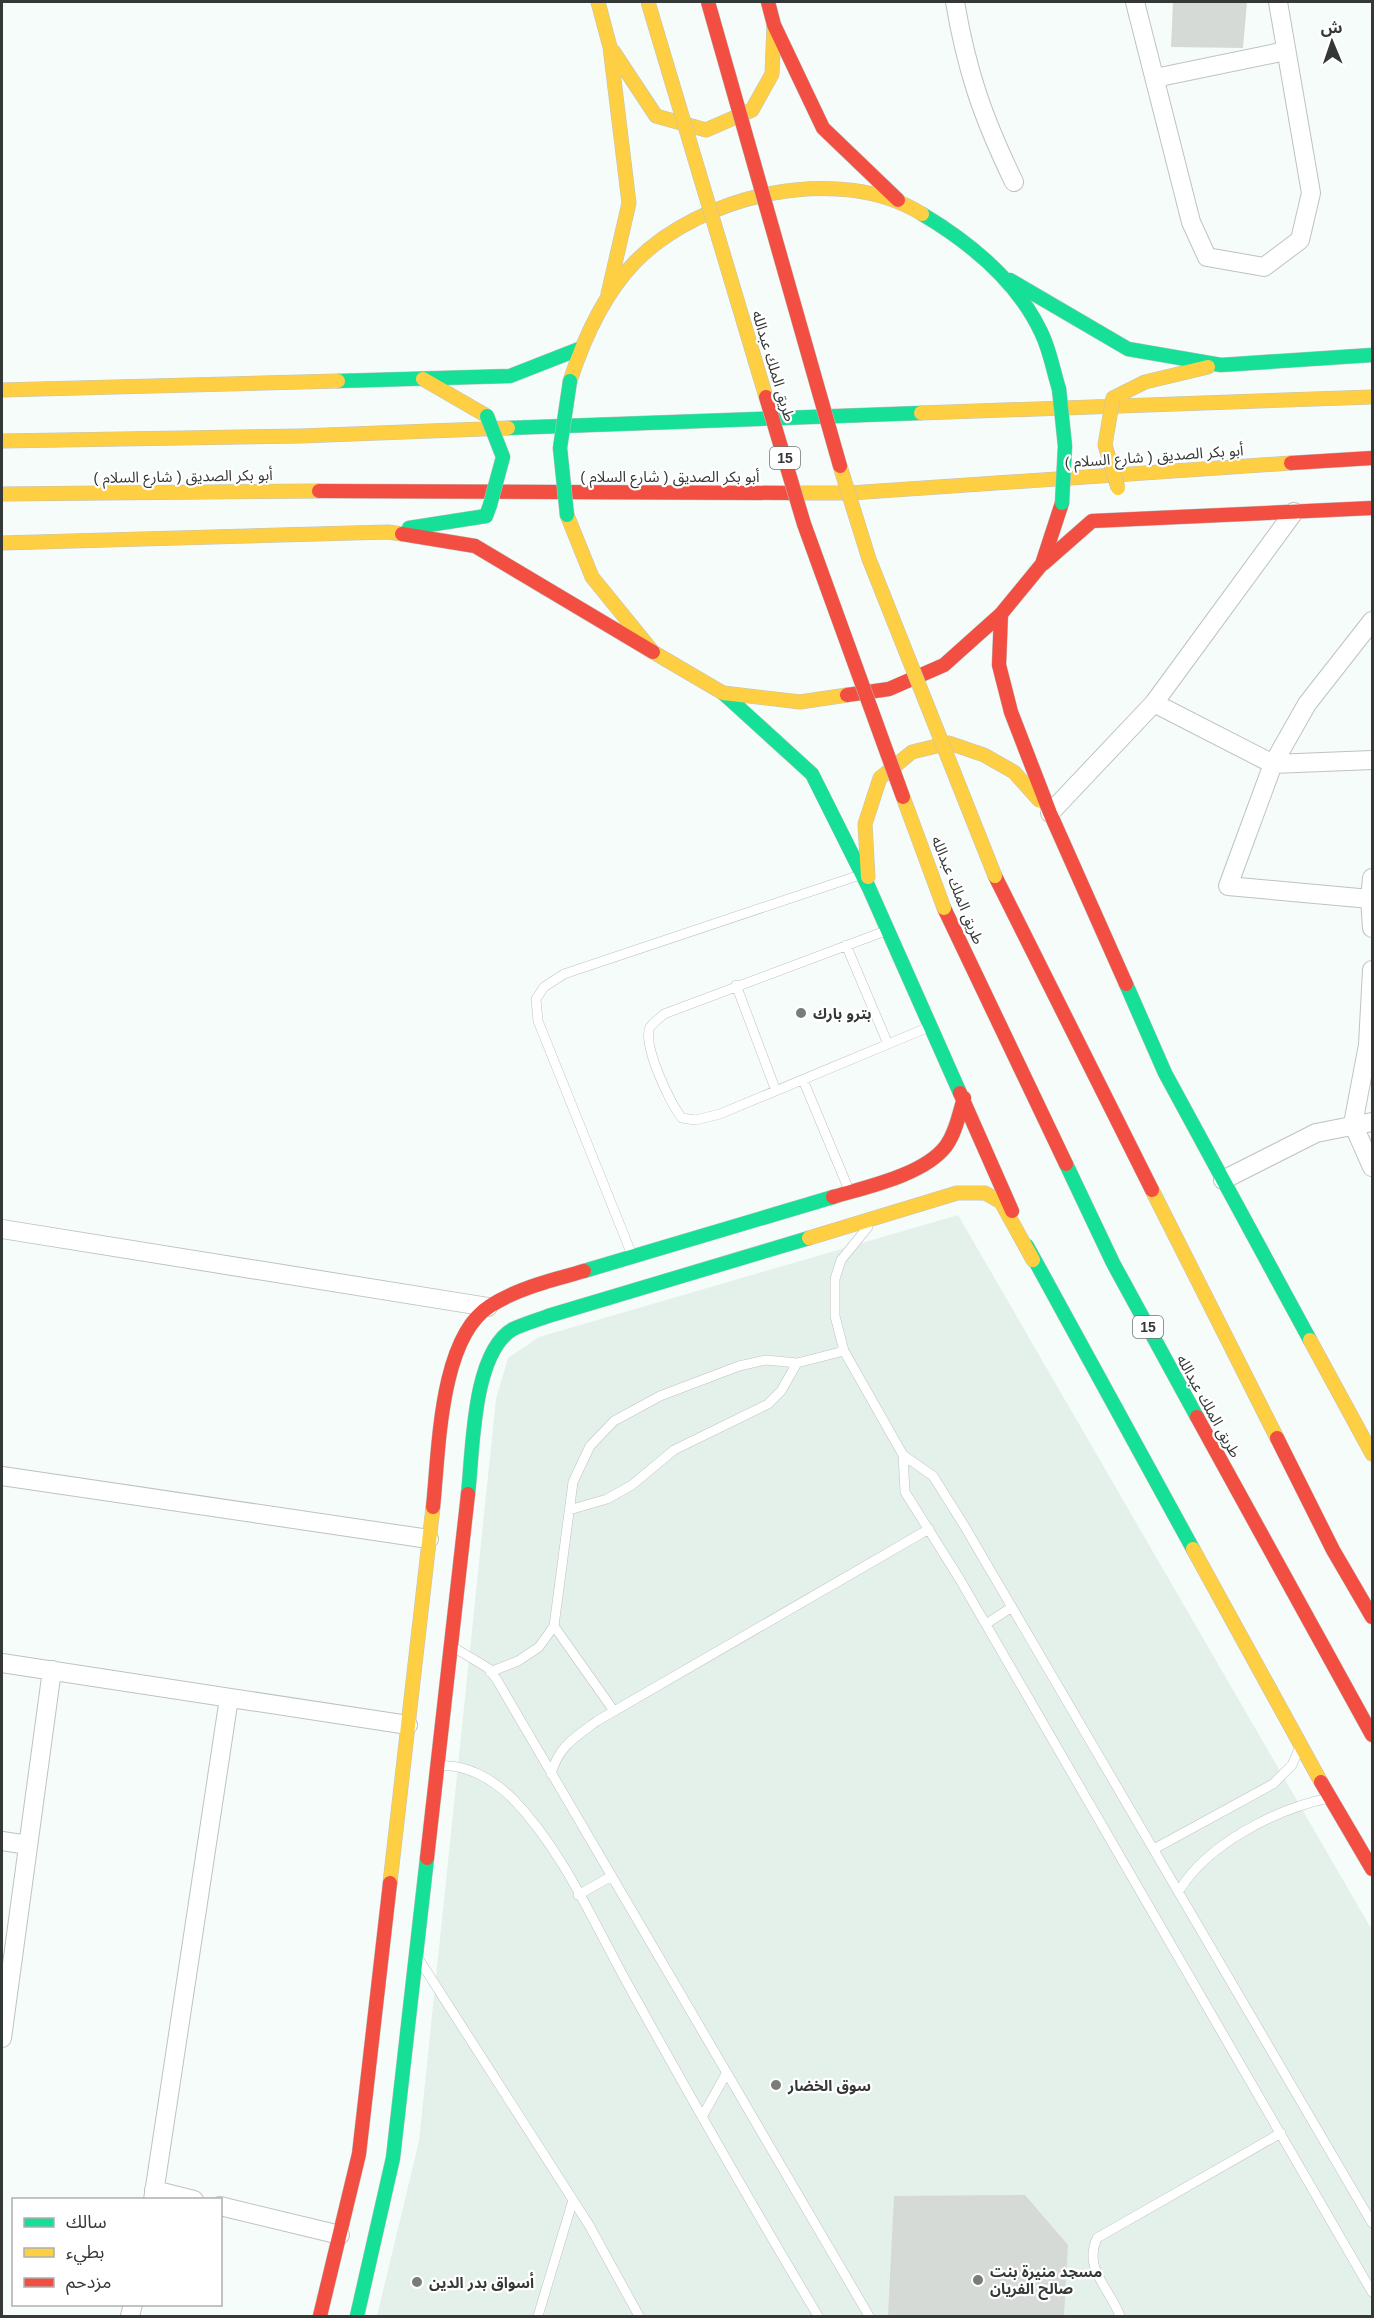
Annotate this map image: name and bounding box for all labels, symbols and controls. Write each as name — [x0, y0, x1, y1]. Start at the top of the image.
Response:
north arrow — [1302, 12, 1362, 72]
text: ش — [1320, 19, 1343, 37]
street label: طريق الملك عبدالله — [747, 309, 799, 424]
street label: ( شارع السلام ) أبو بكر الصديق — [1064, 441, 1245, 475]
road number: 15 — [770, 447, 800, 469]
street label: ( شارع السلام ) أبو بكر الصديق — [93, 466, 273, 490]
street label: ( شارع السلام ) أبو بكر الصديق — [580, 468, 760, 489]
street label: طريق الملك عبدالله — [927, 834, 987, 947]
place label: بترو بارك — [813, 1005, 872, 1023]
marker: بترو بارك — [794, 1006, 808, 1020]
road number: 15 — [1133, 1316, 1163, 1338]
street label: طريق الملك عبدالله — [1172, 1352, 1244, 1461]
place label: سوق الخضار — [787, 2077, 871, 2095]
marker: سوق الخضار — [769, 2078, 783, 2092]
legend — [12, 2198, 222, 2306]
text: سالك — [66, 2212, 107, 2232]
text: بطيء — [66, 2242, 104, 2265]
place label: مسجد منيرة بنت صالح الفريان — [990, 2263, 1102, 2300]
text: مزدحم — [66, 2272, 111, 2295]
place label: أسواق بدر الدين — [429, 2272, 534, 2292]
marker: مسجد منيرة بنت صالح الفريان — [971, 2273, 985, 2287]
marker: أسواق بدر الدين — [410, 2275, 424, 2289]

